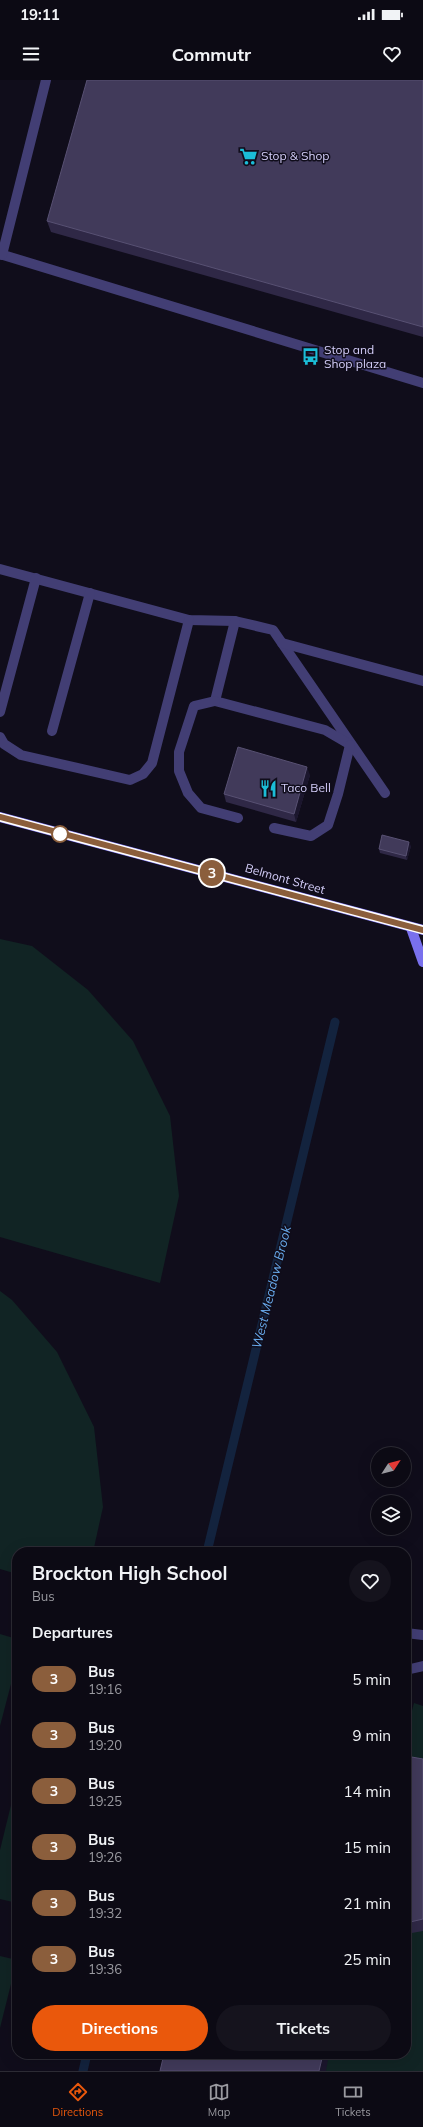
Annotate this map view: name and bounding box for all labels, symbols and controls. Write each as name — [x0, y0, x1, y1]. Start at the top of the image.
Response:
text: 19:11 — [20, 5, 60, 24]
icon: menu — [20, 43, 42, 65]
text: Commutr — [172, 43, 251, 66]
icon: heart — [381, 43, 403, 65]
supermarket icon: Stop & Shop — [238, 146, 258, 166]
place label: Stop & Shop — [261, 148, 330, 163]
place label: Stop and Shop plaza — [324, 342, 386, 371]
bus stop icon: Stop and Shop plaza — [301, 347, 321, 367]
restaurant icon: Taco Bell — [258, 778, 278, 798]
place label: Taco Bell — [281, 780, 331, 795]
unlabelled marker — [51, 825, 69, 843]
line badge: 3 — [199, 860, 225, 886]
street label: Belmont Street — [243, 860, 327, 897]
text: 3 — [208, 864, 216, 882]
water label: West Meadow Brook — [248, 1224, 294, 1350]
north arrow — [371, 1447, 411, 1487]
map controls — [371, 1447, 411, 1535]
button: layers — [371, 1495, 411, 1535]
button: heart — [349, 1560, 391, 1602]
text: Brockton High School — [32, 1561, 227, 1585]
text: Bus — [32, 1588, 55, 1604]
text: Departures — [32, 1623, 113, 1642]
text: Bus — [88, 1662, 115, 1681]
text: 3 — [50, 1670, 58, 1688]
text: 5 min — [353, 1670, 391, 1689]
text: 19:16 — [88, 1681, 122, 1697]
text: Bus — [88, 1718, 115, 1737]
text: 3 — [50, 1726, 58, 1744]
text: 9 min — [353, 1726, 391, 1745]
text: 19:20 — [88, 1737, 122, 1753]
text: Bus — [88, 1774, 115, 1793]
text: 3 — [50, 1782, 58, 1800]
text: 14 min — [344, 1782, 391, 1801]
text: 19:25 — [88, 1793, 122, 1809]
text: Bus — [88, 1830, 115, 1849]
text: 3 — [50, 1838, 58, 1856]
text: 15 min — [344, 1838, 391, 1857]
text: 19:26 — [88, 1849, 122, 1865]
text: Bus — [88, 1886, 115, 1905]
text: 3 — [50, 1894, 58, 1912]
text: 21 min — [344, 1894, 391, 1913]
text: 19:32 — [88, 1905, 122, 1921]
text: Bus — [88, 1942, 115, 1961]
text: 3 — [50, 1950, 58, 1968]
text: 25 min — [344, 1950, 391, 1969]
text: 19:36 — [88, 1961, 122, 1977]
button: Directions — [32, 2005, 208, 2051]
button: Tickets — [216, 2005, 391, 2051]
tab: Directions — [52, 2081, 103, 2119]
tab: Map — [208, 2081, 230, 2119]
tab: Tickets — [335, 2081, 371, 2119]

